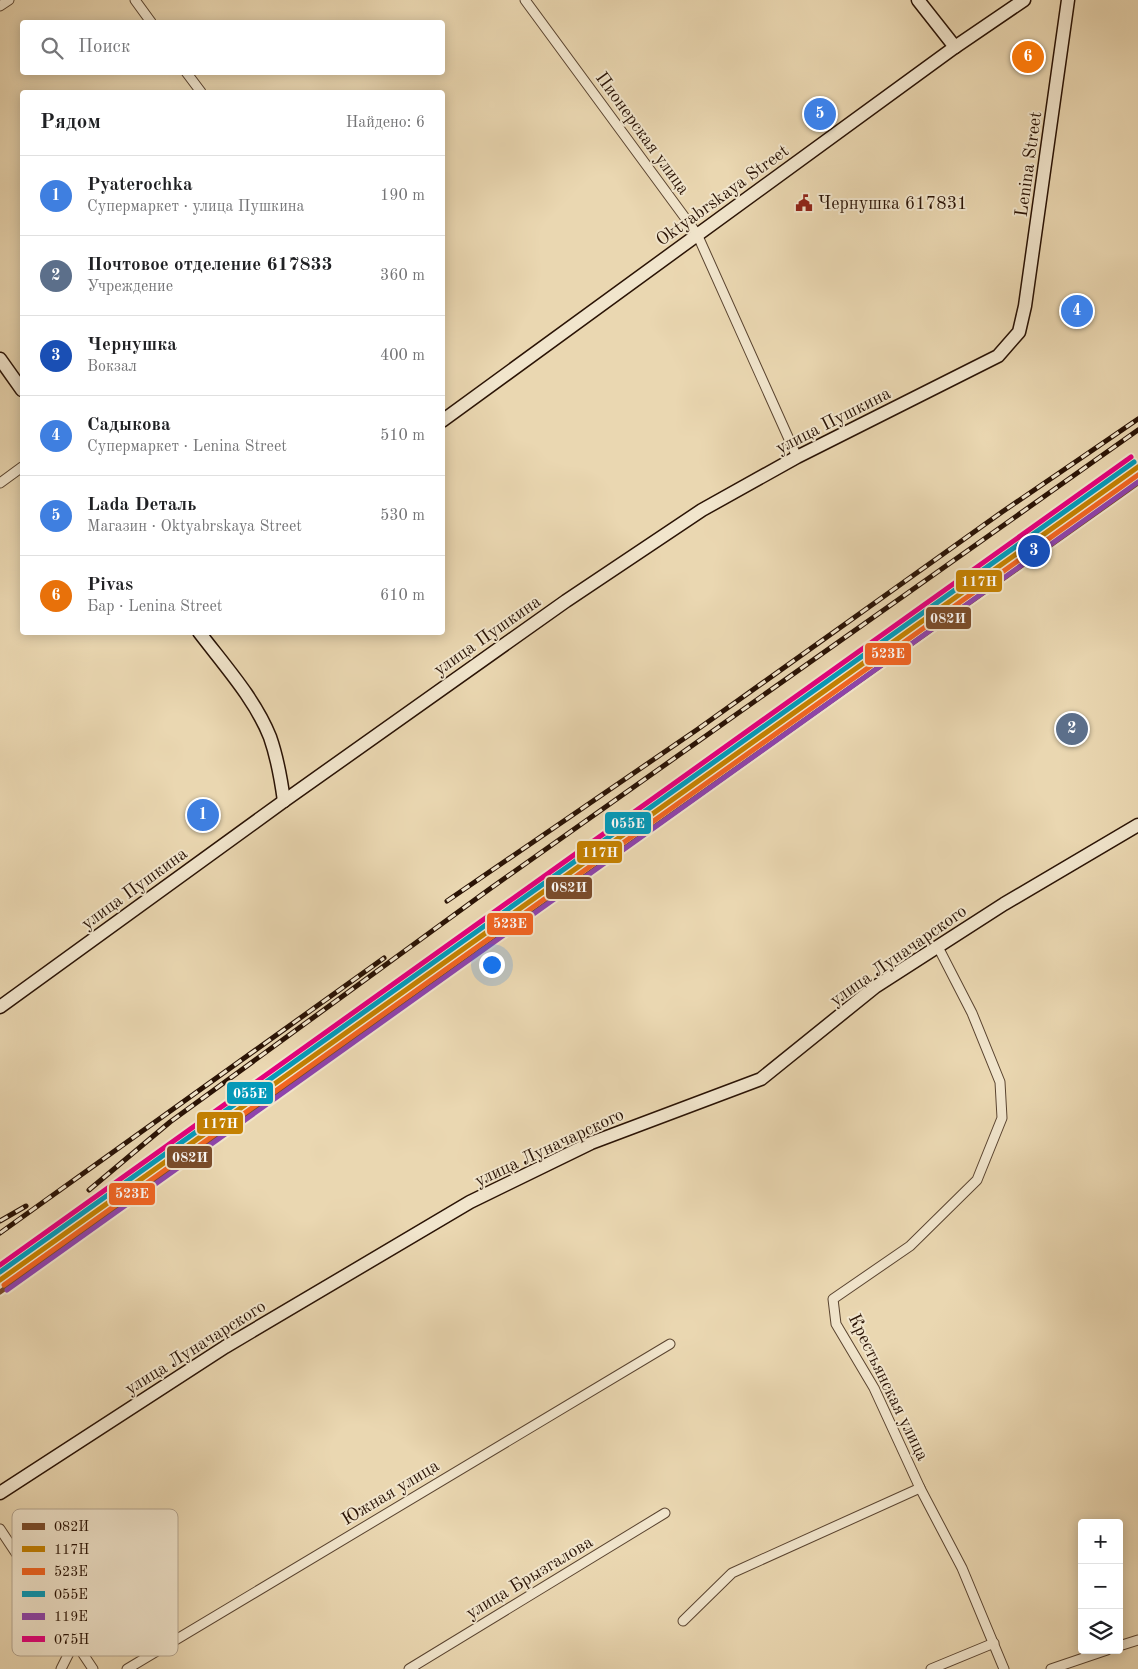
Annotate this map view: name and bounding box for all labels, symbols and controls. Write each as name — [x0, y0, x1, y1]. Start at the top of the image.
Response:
search box — [20, 20, 445, 75]
icon: search — [38, 34, 66, 62]
text: Поиск — [78, 38, 130, 57]
pin: 6 — [1012, 38, 1044, 76]
street label: Пионерская улица — [592, 69, 693, 198]
pin: 5 — [804, 95, 836, 133]
street label: Lenina Street — [1013, 110, 1045, 218]
text: Рядом — [40, 112, 101, 133]
text: Найдено: 6 — [346, 115, 425, 131]
street label: Oktyabrskaya Street — [653, 142, 792, 250]
text: Pyaterochka — [87, 176, 193, 195]
text: 1 — [51, 188, 61, 204]
text: 190 m — [380, 188, 425, 204]
public building icon: Чернушка 617831 — [794, 193, 814, 213]
place label: Чернушка 617831 — [818, 195, 968, 213]
text: Супермаркет · улица Пушкина — [87, 199, 304, 215]
text: Почтовое отделение 617833 — [87, 256, 333, 275]
text: 2 — [51, 268, 61, 284]
text: 360 m — [380, 268, 425, 284]
text: Учреждение — [87, 279, 173, 295]
pin: 4 — [1061, 292, 1093, 330]
text: Чернушка — [87, 336, 177, 355]
text: 3 — [51, 348, 61, 364]
text: 400 m — [380, 348, 425, 364]
text: Вокзал — [87, 359, 137, 375]
street label: улица Пушкина — [773, 384, 894, 458]
text: Садыкова — [87, 416, 171, 435]
text: 4 — [51, 428, 61, 444]
text: 510 m — [380, 428, 425, 444]
text: Супермаркет · Lenina Street — [87, 439, 287, 455]
text: Lada Dеталь — [87, 496, 196, 515]
text: 5 — [51, 508, 61, 524]
text: 530 m — [380, 508, 425, 524]
text: Магазин · Oktyabrskaya Street — [87, 519, 302, 535]
pin: 3 — [1018, 532, 1050, 570]
line badge: 117Н — [955, 569, 1003, 593]
text: 117Н — [961, 575, 997, 589]
text: Pivas — [87, 576, 133, 595]
text: 6 — [51, 588, 61, 604]
text: 610 m — [380, 588, 425, 604]
street label: улица Пушкина — [431, 592, 544, 679]
text: Бар · Lenina Street — [87, 599, 222, 615]
line badge: 082И — [925, 606, 972, 630]
text: 082И — [930, 612, 966, 626]
line badge: 523Е — [864, 642, 912, 666]
text: 523Е — [871, 647, 905, 661]
pin: 2 — [1056, 710, 1088, 748]
pin: 1 — [187, 796, 219, 834]
line badge: 055Е — [604, 811, 652, 835]
text: 055Е — [611, 817, 645, 831]
line badge: 117Н — [576, 840, 623, 864]
street label: улица Пушкина — [78, 844, 191, 933]
text: 117Н — [582, 846, 618, 860]
line badge: 082И — [545, 876, 593, 900]
text: 082И — [551, 881, 587, 895]
street label: улица Луначарского — [827, 902, 970, 1010]
line badge: 523Е — [486, 912, 534, 936]
text: 523Е — [493, 917, 527, 931]
your location — [479, 952, 505, 978]
line badge: 055Е — [226, 1081, 274, 1105]
text: 055Е — [233, 1087, 267, 1101]
street label: улица Луначарского — [472, 1105, 627, 1190]
line badge: 117Н — [196, 1111, 244, 1135]
text: 117Н — [202, 1117, 238, 1131]
line badge: 082И — [166, 1145, 213, 1169]
text: 082И — [172, 1151, 208, 1165]
line badge: 523Е — [108, 1182, 156, 1206]
text: 523Е — [115, 1187, 149, 1201]
street label: улица Луначарского — [122, 1297, 269, 1398]
street label: Крестьянская улица — [845, 1311, 931, 1464]
street label: Южная улица — [339, 1457, 442, 1529]
legend — [12, 1509, 178, 1656]
map controls — [1078, 1519, 1123, 1654]
button: + — [1078, 1519, 1123, 1564]
text: 082И — [54, 1520, 89, 1534]
street label: улица Брызгалова — [463, 1533, 596, 1623]
text: 117Н — [54, 1543, 89, 1557]
button: − — [1078, 1564, 1123, 1609]
text: 523Е — [54, 1565, 88, 1579]
text: 055Е — [54, 1588, 88, 1602]
button: layers — [1078, 1609, 1123, 1654]
text: 119Е — [54, 1610, 88, 1624]
text: 075Н — [54, 1633, 89, 1647]

